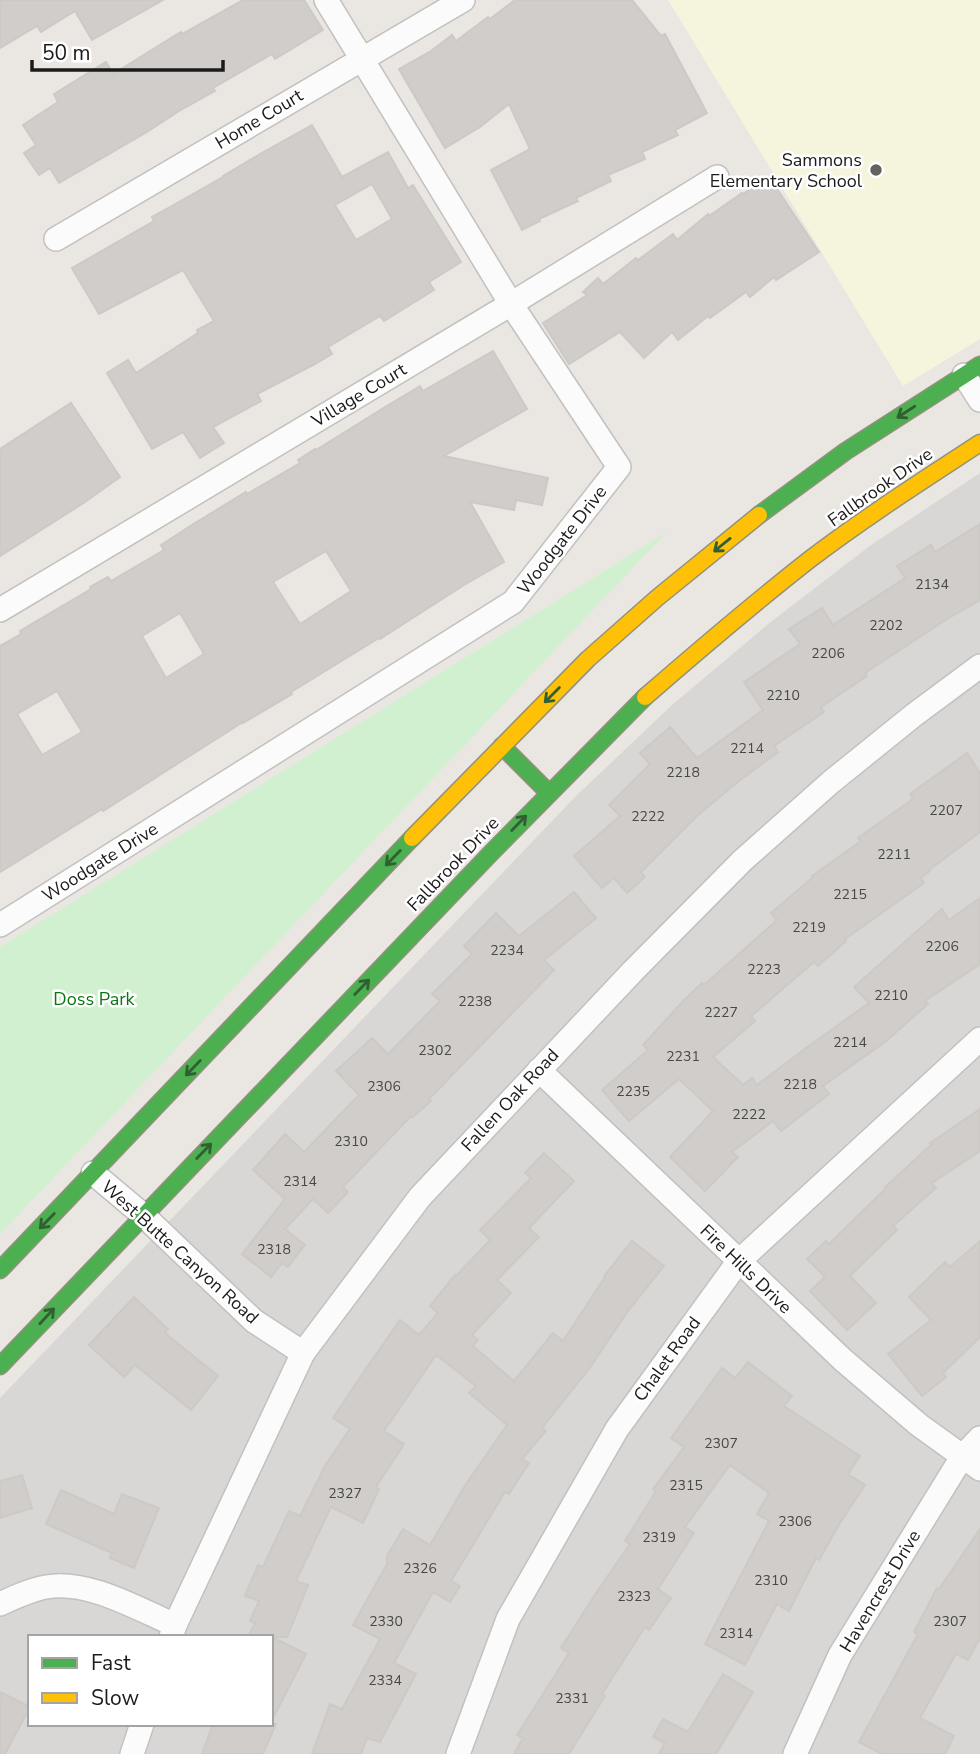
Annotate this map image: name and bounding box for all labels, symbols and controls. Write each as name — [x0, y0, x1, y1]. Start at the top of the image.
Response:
scale bar — [32, 28, 222, 72]
text: 50 m — [42, 39, 91, 67]
street label: Home Court — [211, 83, 308, 155]
place label: Sammons Elementary School — [710, 148, 863, 193]
marker: Sammons Elementary School — [868, 162, 884, 178]
street label: Village Court — [306, 357, 411, 433]
one-way arrow — [897, 405, 917, 419]
street label: Fallbrook Drive — [823, 442, 937, 532]
street label: Woodgate Drive — [512, 480, 612, 600]
one-way arrow — [714, 537, 732, 553]
house number: 2134 — [915, 575, 949, 594]
house number: 2202 — [869, 616, 903, 635]
house number: 2206 — [811, 644, 845, 663]
house number: 2210 — [766, 686, 800, 705]
one-way arrow — [544, 687, 561, 704]
house number: 2214 — [730, 739, 764, 758]
house number: 2218 — [666, 763, 700, 782]
house number: 2207 — [929, 801, 963, 820]
house number: 2222 — [631, 807, 665, 826]
street label: Fallbrook Drive — [402, 811, 504, 917]
one-way arrow — [511, 815, 528, 832]
street label: Woodgate Drive — [37, 817, 163, 907]
house number: 2211 — [877, 845, 911, 864]
one-way arrow — [384, 849, 401, 866]
house number: 2215 — [833, 885, 867, 904]
house number: 2219 — [792, 918, 826, 937]
house number: 2206 — [925, 937, 959, 956]
house number: 2234 — [490, 941, 524, 960]
house number: 2223 — [747, 960, 781, 979]
one-way arrow — [353, 979, 370, 996]
house number: 2210 — [874, 986, 908, 1005]
park label: Doss Park — [53, 987, 136, 1011]
house number: 2238 — [458, 992, 492, 1011]
house number: 2227 — [704, 1003, 738, 1022]
house number: 2214 — [833, 1033, 867, 1052]
house number: 2302 — [418, 1041, 452, 1060]
street label: Fallen Oak Road — [456, 1043, 564, 1157]
house number: 2231 — [666, 1047, 700, 1066]
one-way arrow — [184, 1059, 201, 1076]
house number: 2218 — [783, 1075, 817, 1094]
house number: 2306 — [367, 1077, 401, 1096]
house number: 2235 — [616, 1082, 650, 1101]
house number: 2222 — [732, 1105, 766, 1124]
house number: 2310 — [334, 1132, 368, 1151]
one-way arrow — [196, 1143, 213, 1160]
house number: 2314 — [283, 1172, 317, 1191]
street label: West Butte Canyon Road — [96, 1175, 264, 1329]
one-way arrow — [38, 1213, 55, 1230]
street label: Fire Hills Drive — [695, 1219, 797, 1319]
house number: 2318 — [257, 1240, 291, 1259]
one-way arrow — [39, 1307, 55, 1325]
street label: Chalet Road — [628, 1312, 706, 1406]
house number: 2307 — [704, 1434, 738, 1453]
house number: 2315 — [669, 1476, 703, 1495]
house number: 2327 — [328, 1484, 362, 1503]
house number: 2306 — [778, 1512, 812, 1531]
street label: Havencrest Drive — [834, 1525, 926, 1657]
house number: 2319 — [642, 1528, 676, 1547]
house number: 2326 — [403, 1559, 437, 1578]
house number: 2310 — [754, 1571, 788, 1590]
house number: 2323 — [617, 1587, 651, 1606]
house number: 2330 — [369, 1612, 403, 1631]
house number: 2307 — [933, 1612, 967, 1631]
house number: 2314 — [719, 1624, 753, 1643]
legend — [28, 1635, 273, 1726]
text: Fast — [91, 1649, 131, 1677]
house number: 2334 — [368, 1671, 402, 1690]
text: Slow — [91, 1684, 140, 1712]
house number: 2331 — [555, 1689, 589, 1708]

